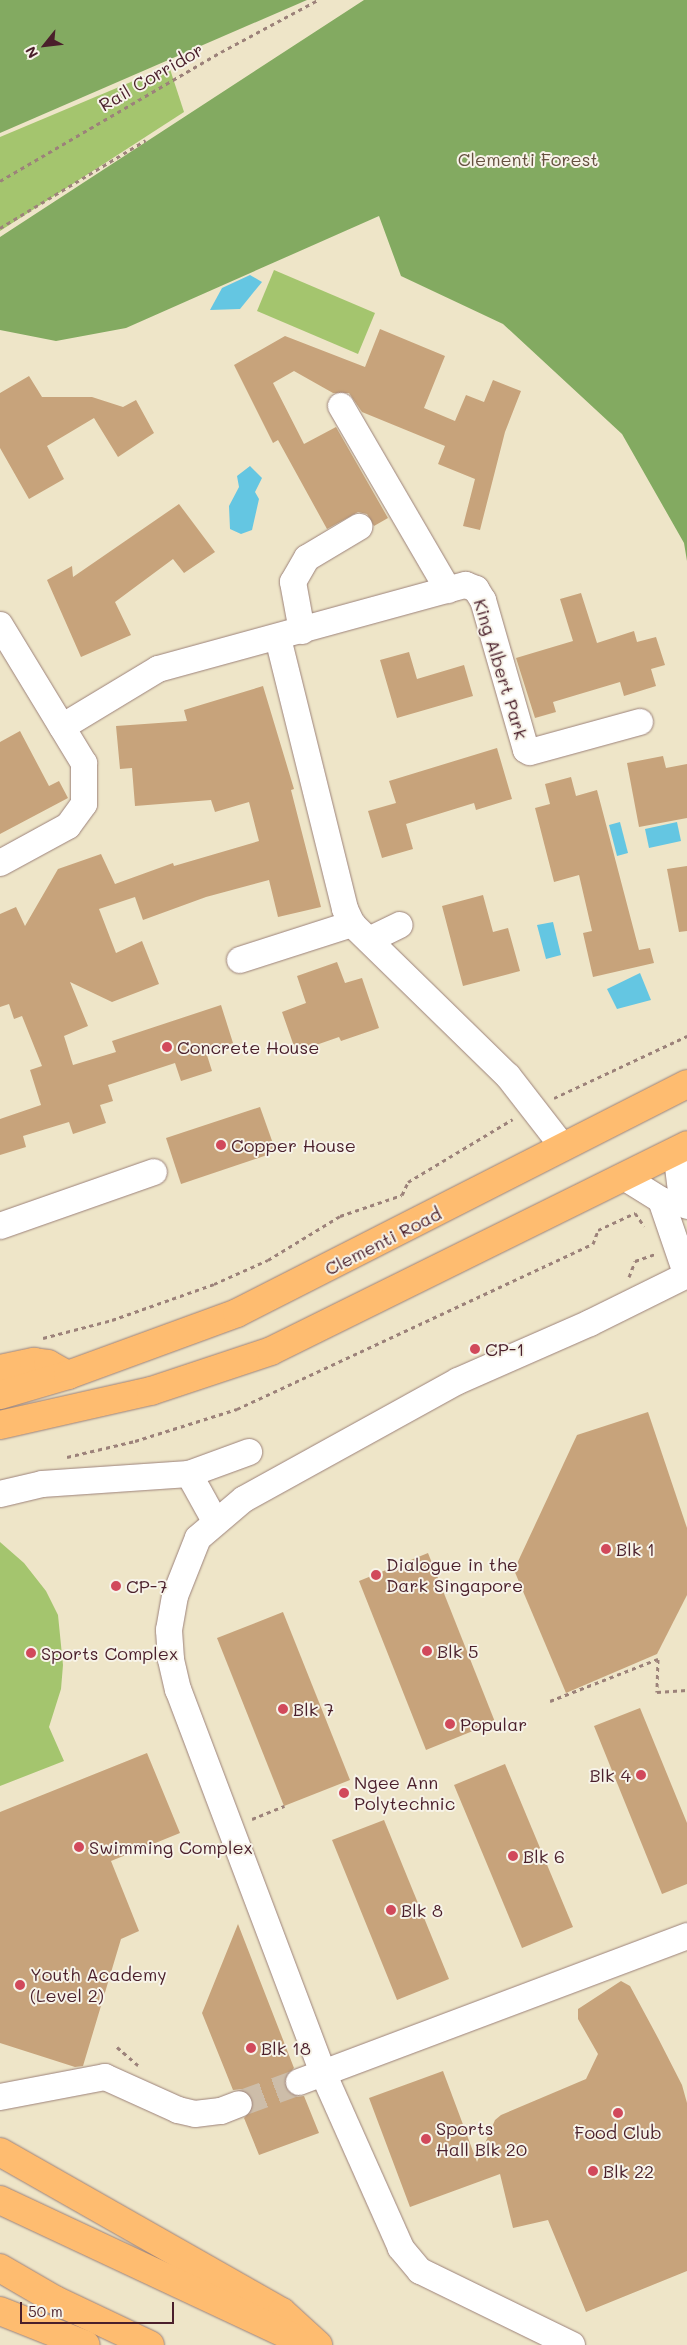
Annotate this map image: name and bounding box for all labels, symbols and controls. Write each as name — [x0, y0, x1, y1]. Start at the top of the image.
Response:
north arrow — [20, 20, 70, 70]
street label: Rail Corridor — [95, 38, 207, 116]
text: N — [21, 43, 42, 62]
park label: Clementi Forest — [458, 148, 598, 170]
street label: King Albert Park — [469, 596, 533, 742]
place label: Concrete House — [177, 1036, 319, 1058]
marker: Concrete House — [161, 1041, 173, 1053]
place label: Copper House — [231, 1134, 356, 1156]
marker: Copper House — [215, 1139, 227, 1151]
street label: Clementi Road — [321, 1202, 445, 1280]
place label: CP-1 — [485, 1338, 524, 1360]
marker: CP-1 — [469, 1343, 481, 1355]
place label: Blk 1 — [616, 1538, 655, 1560]
marker: Blk 1 — [600, 1543, 612, 1555]
place label: Dialogue in the Dark Singapore — [386, 1554, 523, 1596]
marker: Dialogue in the Dark Singapore — [370, 1569, 382, 1581]
place label: CP-7 — [126, 1575, 167, 1597]
marker: CP-7 — [110, 1580, 122, 1592]
place label: Blk 5 — [437, 1640, 479, 1662]
place label: Sports Complex — [41, 1642, 178, 1664]
marker: Blk 5 — [421, 1645, 433, 1657]
marker: Sports Complex — [25, 1647, 37, 1659]
place label: Blk 7 — [293, 1698, 334, 1720]
marker: Blk 7 — [277, 1703, 289, 1715]
place label: Popular — [460, 1713, 527, 1735]
marker: Popular — [444, 1718, 456, 1730]
place label: Blk 4 — [589, 1764, 631, 1786]
marker: Blk 4 — [635, 1769, 647, 1781]
place label: Ngee Ann Polytechnic — [354, 1772, 455, 1815]
marker: Ngee Ann Polytechnic — [338, 1787, 350, 1799]
place label: Swimming Complex — [89, 1836, 253, 1858]
marker: Swimming Complex — [73, 1841, 85, 1853]
place label: Blk 6 — [523, 1845, 565, 1867]
marker: Blk 6 — [507, 1850, 519, 1862]
place label: Blk 8 — [401, 1899, 443, 1921]
marker: Blk 8 — [385, 1904, 397, 1916]
place label: Youth Academy (Level 2) — [30, 1964, 167, 2006]
marker: Youth Academy (Level 2) — [14, 1979, 26, 1991]
place label: Blk 18 — [261, 2037, 311, 2059]
marker: Blk 18 — [245, 2042, 257, 2054]
marker: Food Club — [612, 2107, 624, 2119]
place label: Sports Hall Blk 20 — [436, 2118, 527, 2160]
place label: Food Club — [574, 2121, 662, 2143]
marker: Sports Hall Blk 20 — [420, 2133, 432, 2145]
place label: Blk 22 — [603, 2160, 654, 2182]
marker: Blk 22 — [587, 2165, 599, 2177]
scale bar — [22, 2292, 176, 2324]
text: 50 m — [28, 2301, 63, 2321]

